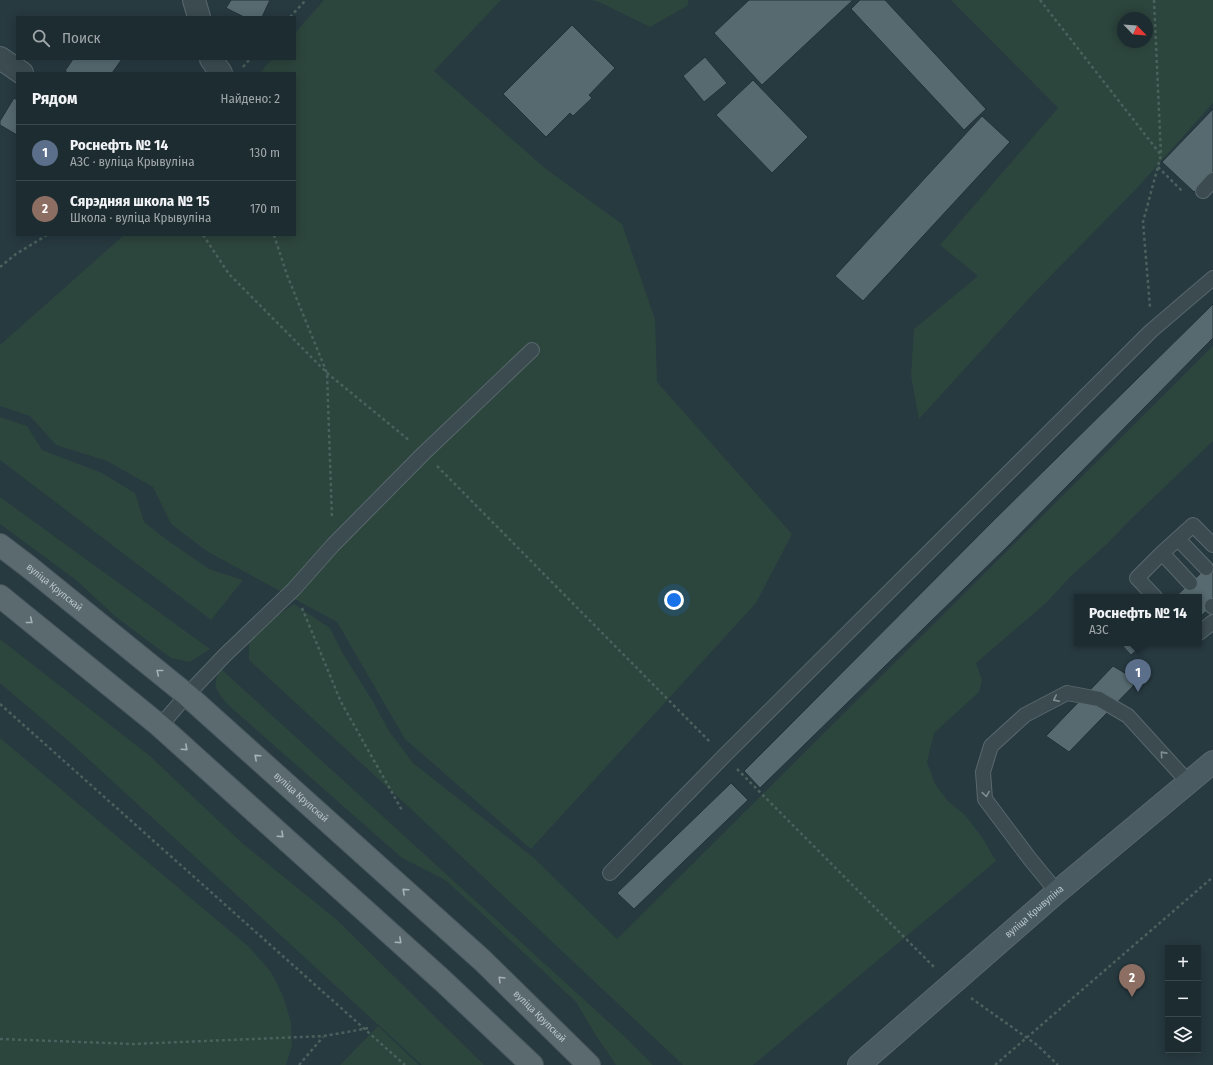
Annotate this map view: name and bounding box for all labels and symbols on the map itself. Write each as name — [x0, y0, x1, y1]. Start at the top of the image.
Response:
north arrow — [1117, 12, 1153, 48]
street label: вуліца Крупскай — [24, 561, 85, 614]
your location — [664, 590, 684, 610]
one-way arrow — [26, 616, 33, 623]
pin: 1 — [1125, 659, 1151, 692]
one-way arrow — [156, 669, 163, 676]
one-way arrow — [1053, 694, 1061, 702]
one-way arrow — [180, 743, 187, 750]
one-way arrow — [1160, 752, 1167, 759]
one-way arrow — [254, 754, 262, 762]
street label: вуліца Крупскай — [271, 770, 331, 825]
one-way arrow — [981, 790, 989, 797]
one-way arrow — [276, 830, 284, 838]
street label: вуліца Крывуліна — [1003, 883, 1066, 941]
one-way arrow — [403, 888, 410, 895]
one-way arrow — [394, 936, 401, 943]
pin: 2 — [1119, 964, 1145, 997]
one-way arrow — [498, 976, 506, 984]
street label: вуліца Крупскай — [511, 988, 568, 1045]

